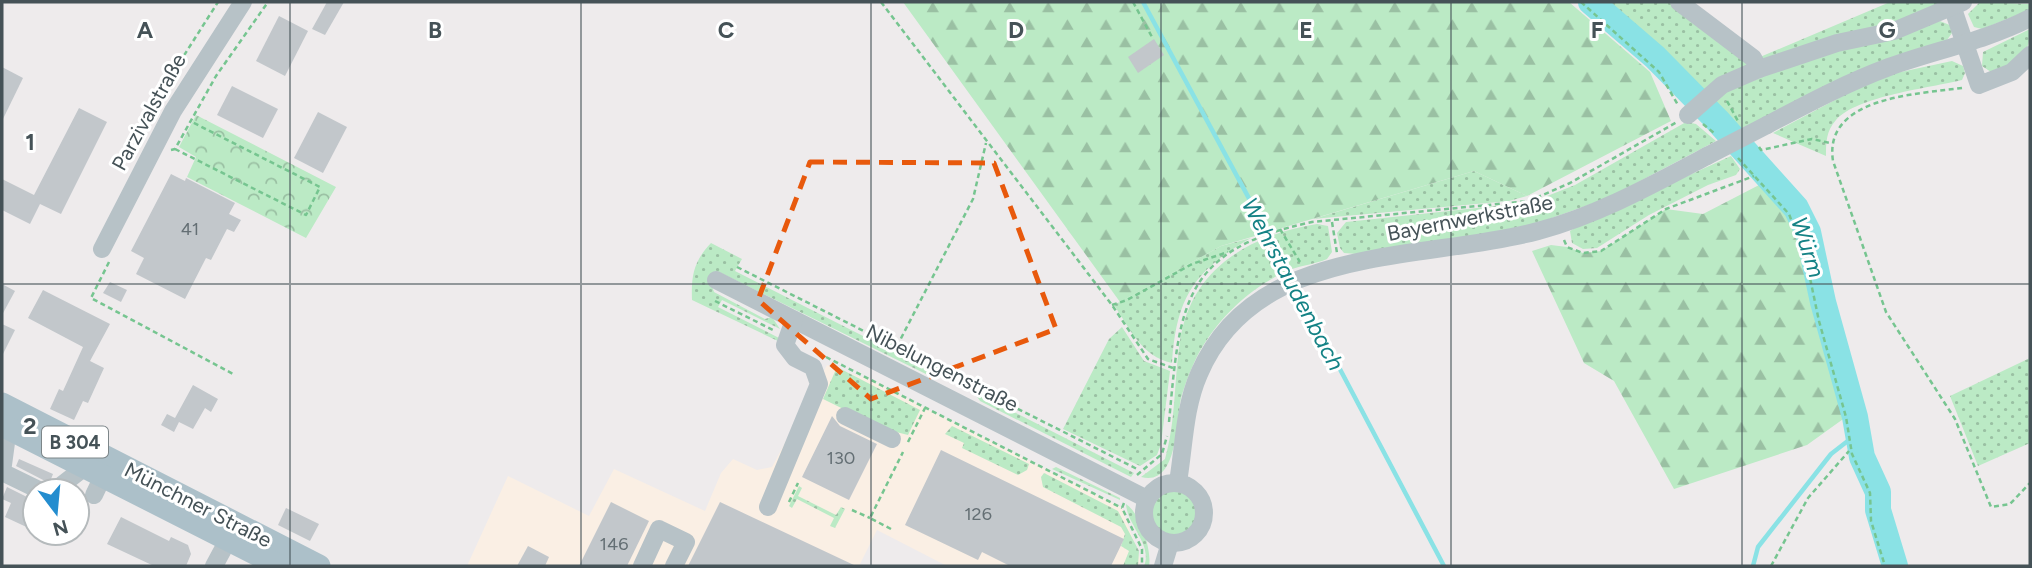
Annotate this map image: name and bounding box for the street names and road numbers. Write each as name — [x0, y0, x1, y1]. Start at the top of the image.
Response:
street label: Parzivalstraße — [106, 49, 191, 175]
street label: Bayernwerkstraße — [1385, 189, 1555, 246]
street label: Nibelungenstraße — [862, 318, 1022, 417]
road number: B 304 — [42, 426, 108, 458]
street label: Münchner Straße — [121, 457, 276, 552]

